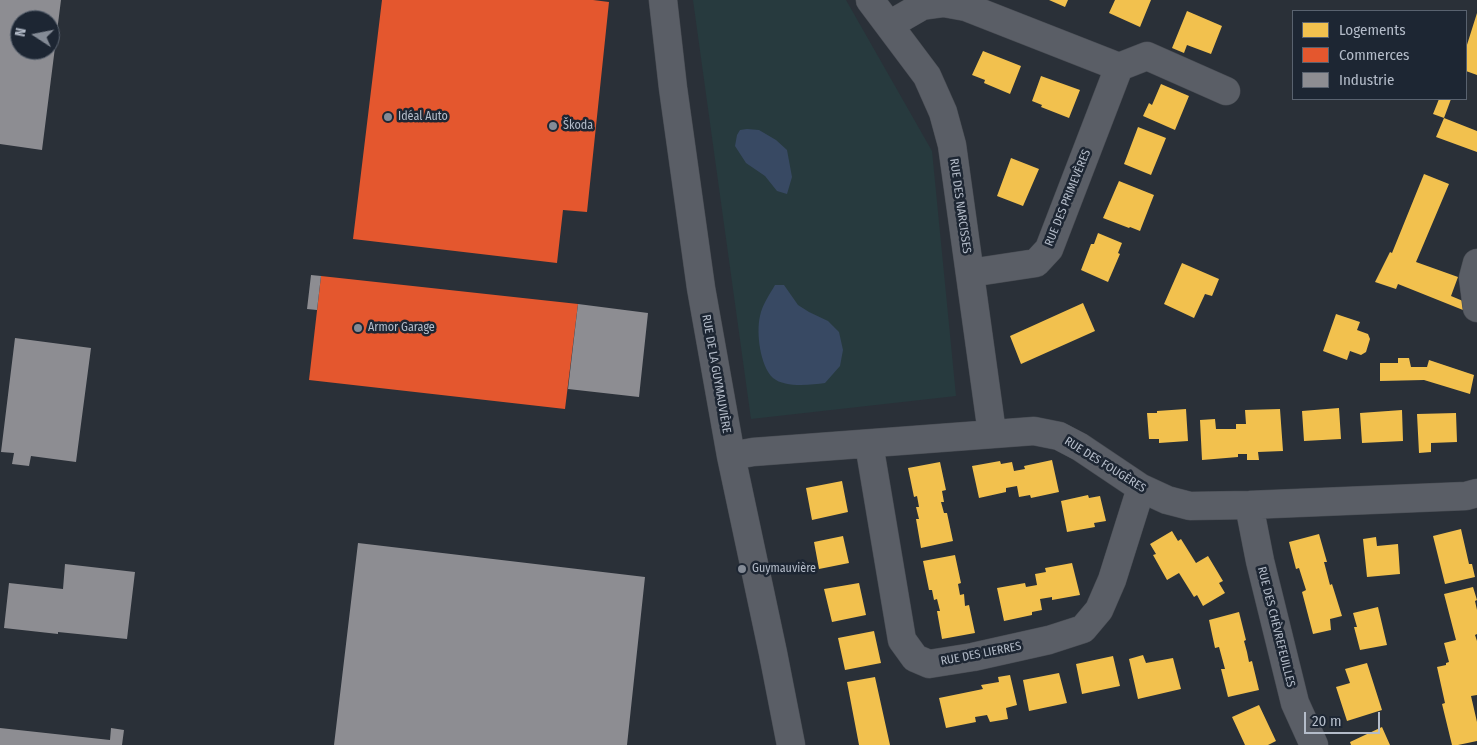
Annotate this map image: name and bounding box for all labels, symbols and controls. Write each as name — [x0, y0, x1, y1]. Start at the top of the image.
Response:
north arrow — [10, 10, 60, 60]
legend — [1292, 10, 1467, 100]
text: Logements — [1339, 21, 1406, 39]
text: N — [12, 27, 30, 38]
text: Commerces — [1339, 46, 1409, 64]
text: Industrie — [1339, 71, 1394, 89]
place label: Idéal Auto — [398, 110, 448, 124]
marker: Idéal Auto — [382, 111, 394, 123]
place label: Škoda — [563, 119, 593, 133]
marker: Škoda — [547, 120, 559, 132]
street label: RUE DES PRIMEVÈRES — [1042, 148, 1094, 248]
street label: RUE DES NARCISSES — [946, 158, 974, 254]
street label: RUE DE LA GUYMAUVIÈRE — [698, 313, 734, 435]
place label: Armor Garage — [368, 321, 435, 335]
marker: Armor Garage — [352, 322, 364, 334]
street label: RUE DES FOUGÈRES — [1062, 434, 1148, 496]
place label: Guymauvière — [752, 562, 816, 576]
marker: Guymauvière — [736, 563, 748, 575]
street label: RUE DES CHÈVREFEUILLES — [1254, 565, 1298, 689]
street label: RUE DES LIERRES — [939, 639, 1023, 669]
scale bar — [1307, 702, 1383, 734]
text: 20 m — [1312, 712, 1342, 730]

